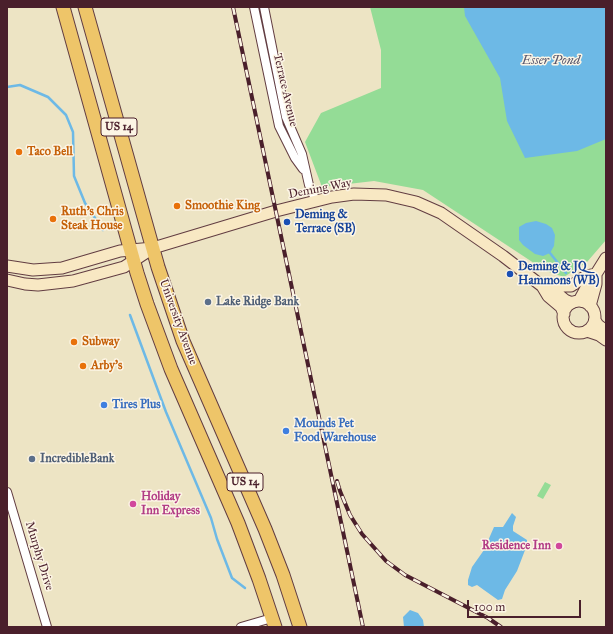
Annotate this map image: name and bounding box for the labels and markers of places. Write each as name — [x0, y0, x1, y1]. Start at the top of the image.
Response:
place label: Taco Bell — [27, 145, 73, 159]
marker: Taco Bell — [14, 147, 24, 157]
place label: Smoothie King — [185, 199, 260, 213]
marker: Smoothie King — [172, 201, 182, 211]
place label: Ruth's Chris Steak House — [61, 205, 124, 233]
place label: Deming & Terrace (SB) — [295, 208, 355, 236]
marker: Ruth's Chris Steak House — [48, 214, 58, 224]
marker: Deming & Terrace (SB) — [282, 217, 292, 227]
place label: Deming & JQ Hammons (WB) — [518, 260, 599, 288]
marker: Deming & JQ Hammons (WB) — [505, 269, 515, 279]
place label: Lake Ridge Bank — [216, 295, 299, 309]
marker: Lake Ridge Bank — [203, 297, 213, 307]
place label: Subway — [82, 335, 119, 349]
marker: Subway — [69, 337, 79, 347]
place label: Arby's — [91, 359, 122, 373]
marker: Arby's — [78, 361, 88, 371]
place label: Tires Plus — [112, 398, 161, 412]
marker: Tires Plus — [99, 400, 109, 410]
place label: Mounds Pet Food Warehouse — [294, 417, 376, 445]
marker: Mounds Pet Food Warehouse — [281, 426, 291, 436]
place label: IncredibleBank — [40, 452, 114, 466]
marker: IncredibleBank — [27, 454, 37, 464]
place label: Holiday Inn Express — [141, 490, 200, 518]
marker: Holiday Inn Express — [128, 499, 138, 509]
place label: Residence Inn — [482, 539, 551, 553]
marker: Residence Inn — [554, 541, 564, 551]

